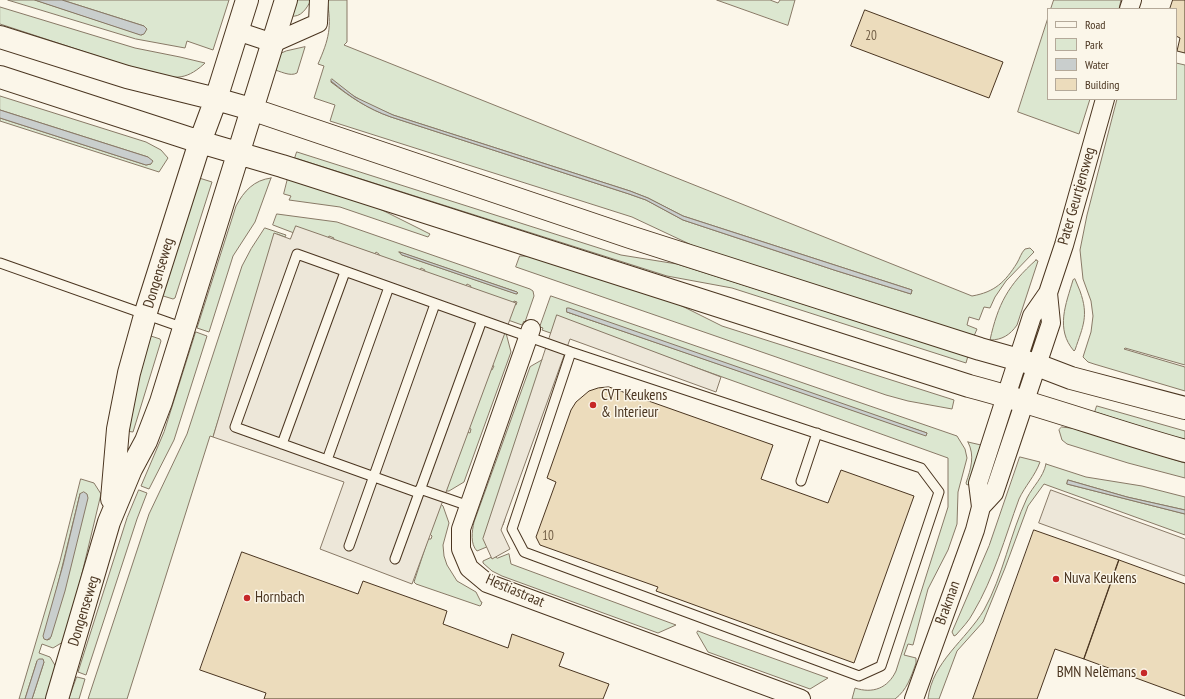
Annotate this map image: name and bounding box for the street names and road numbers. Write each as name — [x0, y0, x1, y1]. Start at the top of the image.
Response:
street label: Pater Geurtjensweg — [1054, 145, 1100, 247]
street label: Dongenseweg — [140, 236, 178, 310]
street label: Hestiastraat — [483, 571, 547, 611]
street label: Dongenseweg — [65, 574, 103, 648]
street label: Brakman — [932, 579, 964, 627]

